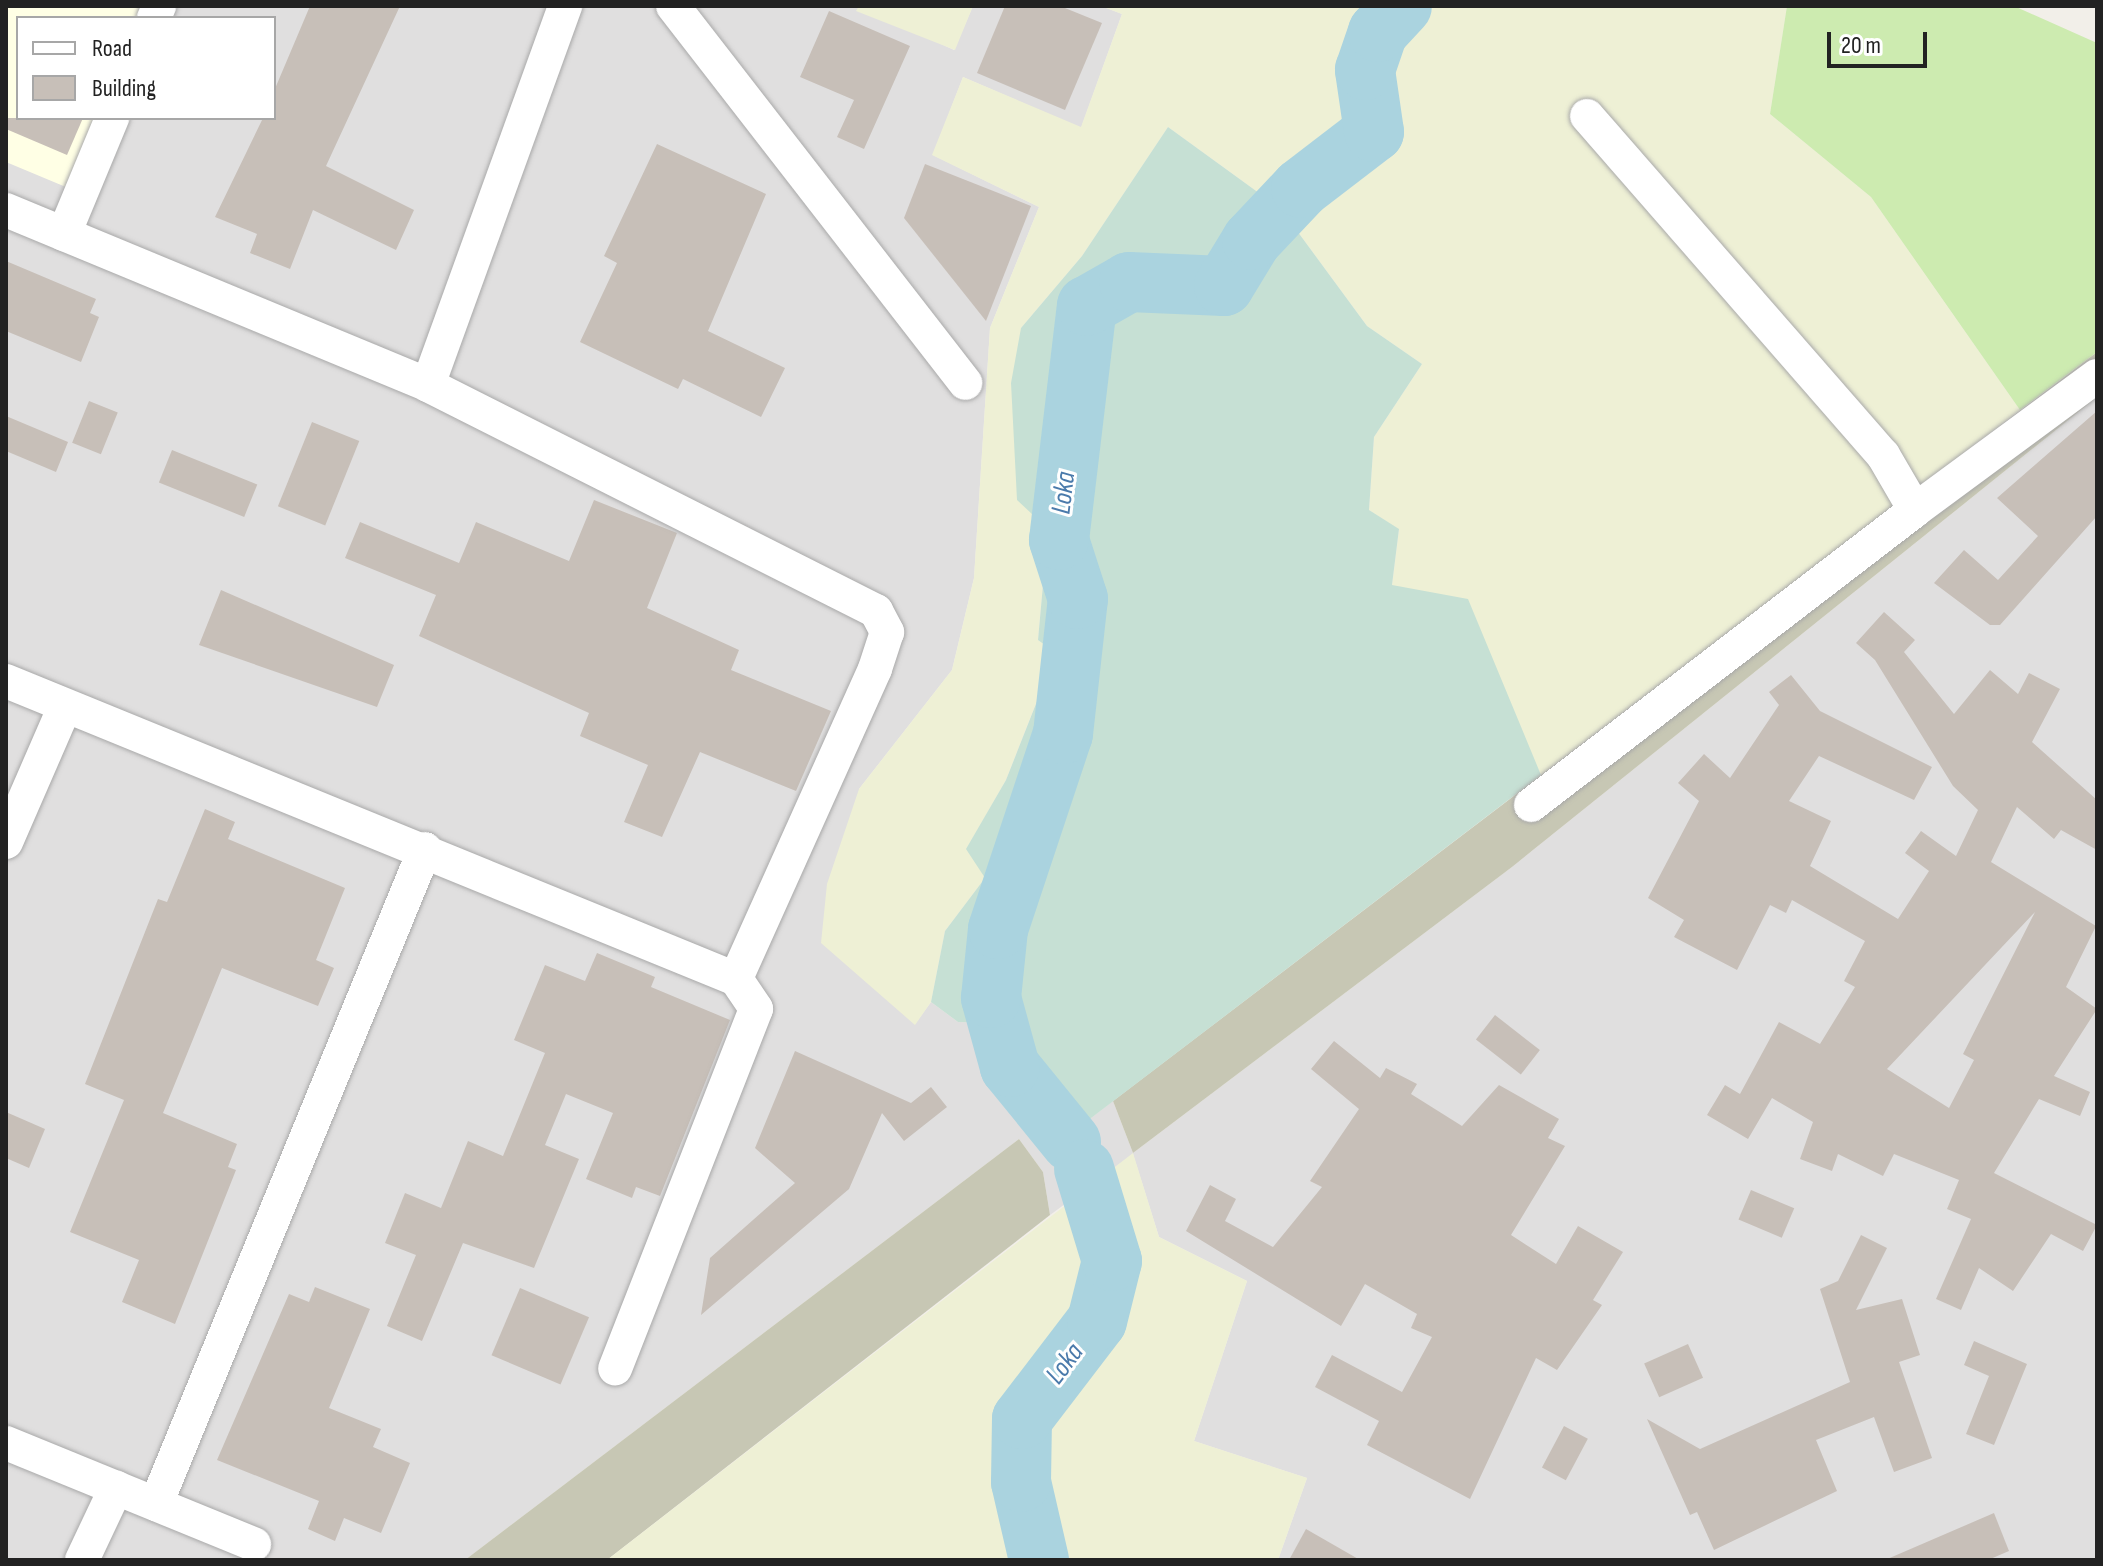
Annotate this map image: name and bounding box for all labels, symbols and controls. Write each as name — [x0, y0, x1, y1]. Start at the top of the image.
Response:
legend — [16, 16, 276, 120]
scale bar — [1831, 16, 1931, 66]
text: 20 m — [1841, 31, 1881, 60]
text: Road — [92, 34, 132, 63]
text: Building — [92, 74, 156, 103]
water label: Loka — [1045, 470, 1083, 516]
water label: Loka — [1039, 1337, 1091, 1391]

